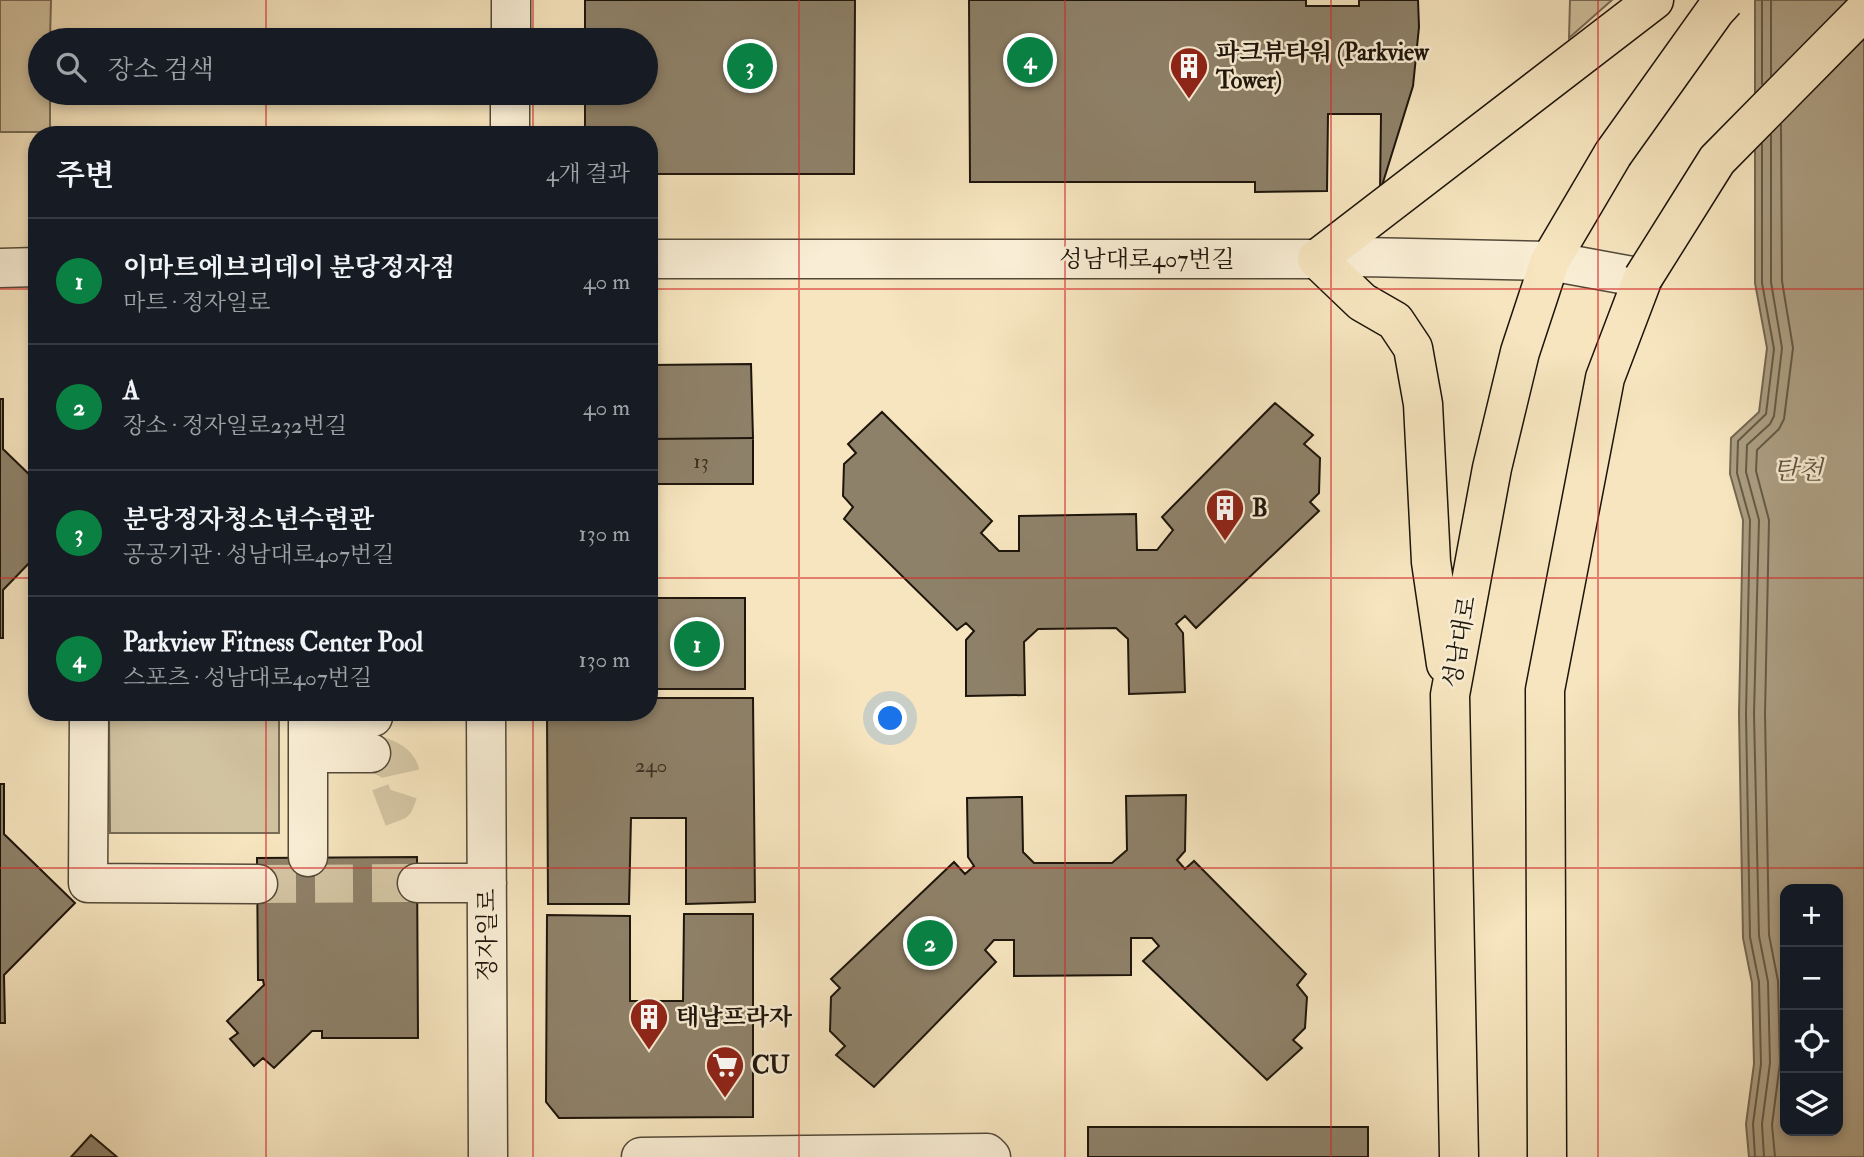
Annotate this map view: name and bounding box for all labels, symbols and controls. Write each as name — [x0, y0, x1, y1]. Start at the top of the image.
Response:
search box — [28, 28, 658, 105]
pin: 4 — [1007, 34, 1053, 86]
place label: 파크뷰타워 (Parkview Tower) — [1215, 37, 1430, 96]
pin: 3 — [727, 40, 773, 92]
building icon: 파크뷰타워 (Parkview Tower) — [1168, 45, 1210, 100]
icon: search — [52, 48, 90, 86]
text: 장소 검색 — [108, 54, 214, 86]
text: 주변 — [56, 157, 114, 194]
text: 4개 결과 — [546, 159, 630, 188]
street label: 성남대로407번길 — [1059, 244, 1235, 275]
text: 이마트에브리데이 분당정자점 — [123, 252, 455, 284]
text: 1 — [75, 267, 83, 296]
text: 40 m — [583, 267, 630, 296]
text: 마트 · 정자일로 — [123, 288, 271, 317]
text: A — [123, 375, 140, 407]
text: 2 — [73, 393, 85, 422]
text: 40 m — [583, 393, 630, 422]
text: 장소 · 정자일로232번길 — [123, 411, 347, 440]
house number: 13 — [693, 448, 709, 475]
water label: 탄천 — [1773, 455, 1825, 487]
building icon: B — [1204, 487, 1246, 542]
place label: B — [1252, 493, 1268, 524]
text: 분당정자청소년수련관 — [123, 504, 374, 536]
text: 3 — [75, 519, 83, 548]
text: 130 m — [578, 519, 630, 548]
text: 공공기관 · 성남대로407번길 — [123, 540, 394, 569]
street label: 성남대로 — [1437, 594, 1483, 690]
pin: 1 — [674, 618, 720, 670]
text: Parkview Fitness Center Pool — [123, 627, 423, 659]
text: 4 — [73, 645, 85, 674]
text: 130 m — [578, 645, 630, 674]
text: 스포츠 · 성남대로407번길 — [123, 663, 372, 692]
your location — [873, 701, 907, 735]
house number: 240 — [635, 752, 667, 779]
map controls — [1780, 884, 1843, 1136]
button: + — [1780, 884, 1843, 947]
street label: 정자일로 — [472, 889, 503, 981]
pin: 2 — [907, 917, 953, 969]
button: − — [1780, 947, 1843, 1010]
building icon: 태남프라자 — [628, 996, 670, 1051]
place label: 태남프라자 — [676, 1002, 793, 1033]
button: locate — [1780, 1010, 1843, 1073]
supermarket icon: CU — [704, 1044, 746, 1099]
place label: CU — [752, 1050, 791, 1081]
button: layers — [1780, 1073, 1843, 1136]

